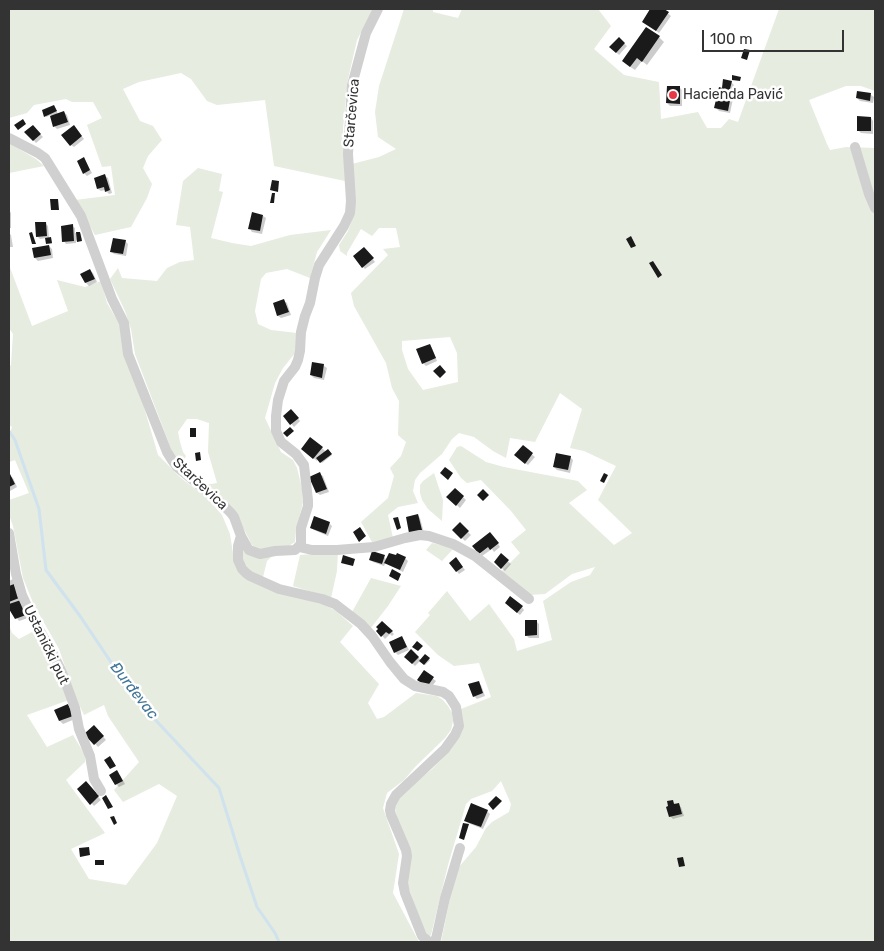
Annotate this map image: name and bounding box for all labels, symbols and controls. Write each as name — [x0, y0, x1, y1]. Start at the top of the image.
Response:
scale bar — [704, 20, 846, 52]
text: 100 m — [710, 30, 752, 48]
street label: Starčevica — [341, 78, 363, 148]
place label: Hacienda Pavić — [683, 87, 783, 103]
marker: Hacienda Pavić — [667, 89, 679, 101]
street label: Starčevica — [169, 454, 231, 514]
street label: Ustanički put — [20, 603, 72, 687]
water label: Đurđevac — [106, 659, 162, 723]

